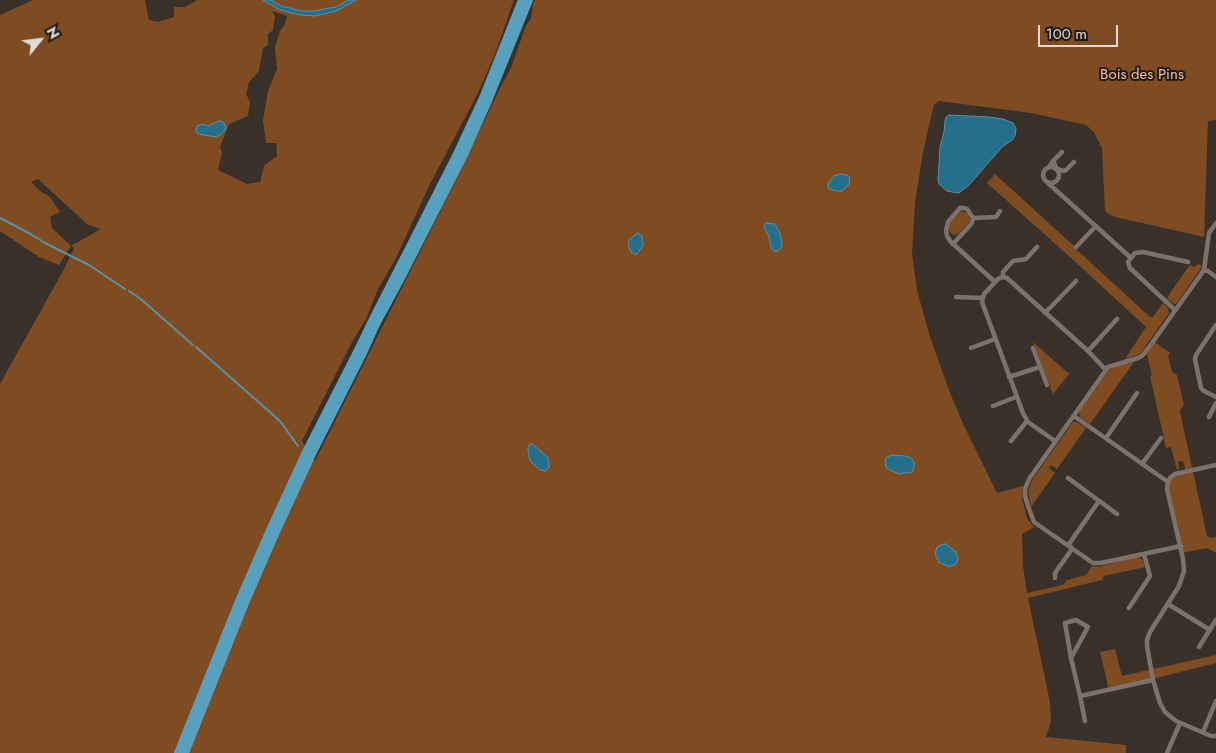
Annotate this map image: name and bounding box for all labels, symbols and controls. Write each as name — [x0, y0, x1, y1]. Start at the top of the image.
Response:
north arrow — [15, 15, 65, 65]
scale bar — [1041, 15, 1121, 47]
text: N — [42, 23, 65, 42]
text: 100 m — [1046, 23, 1087, 45]
park label: Bois des Pins — [1100, 66, 1184, 84]

